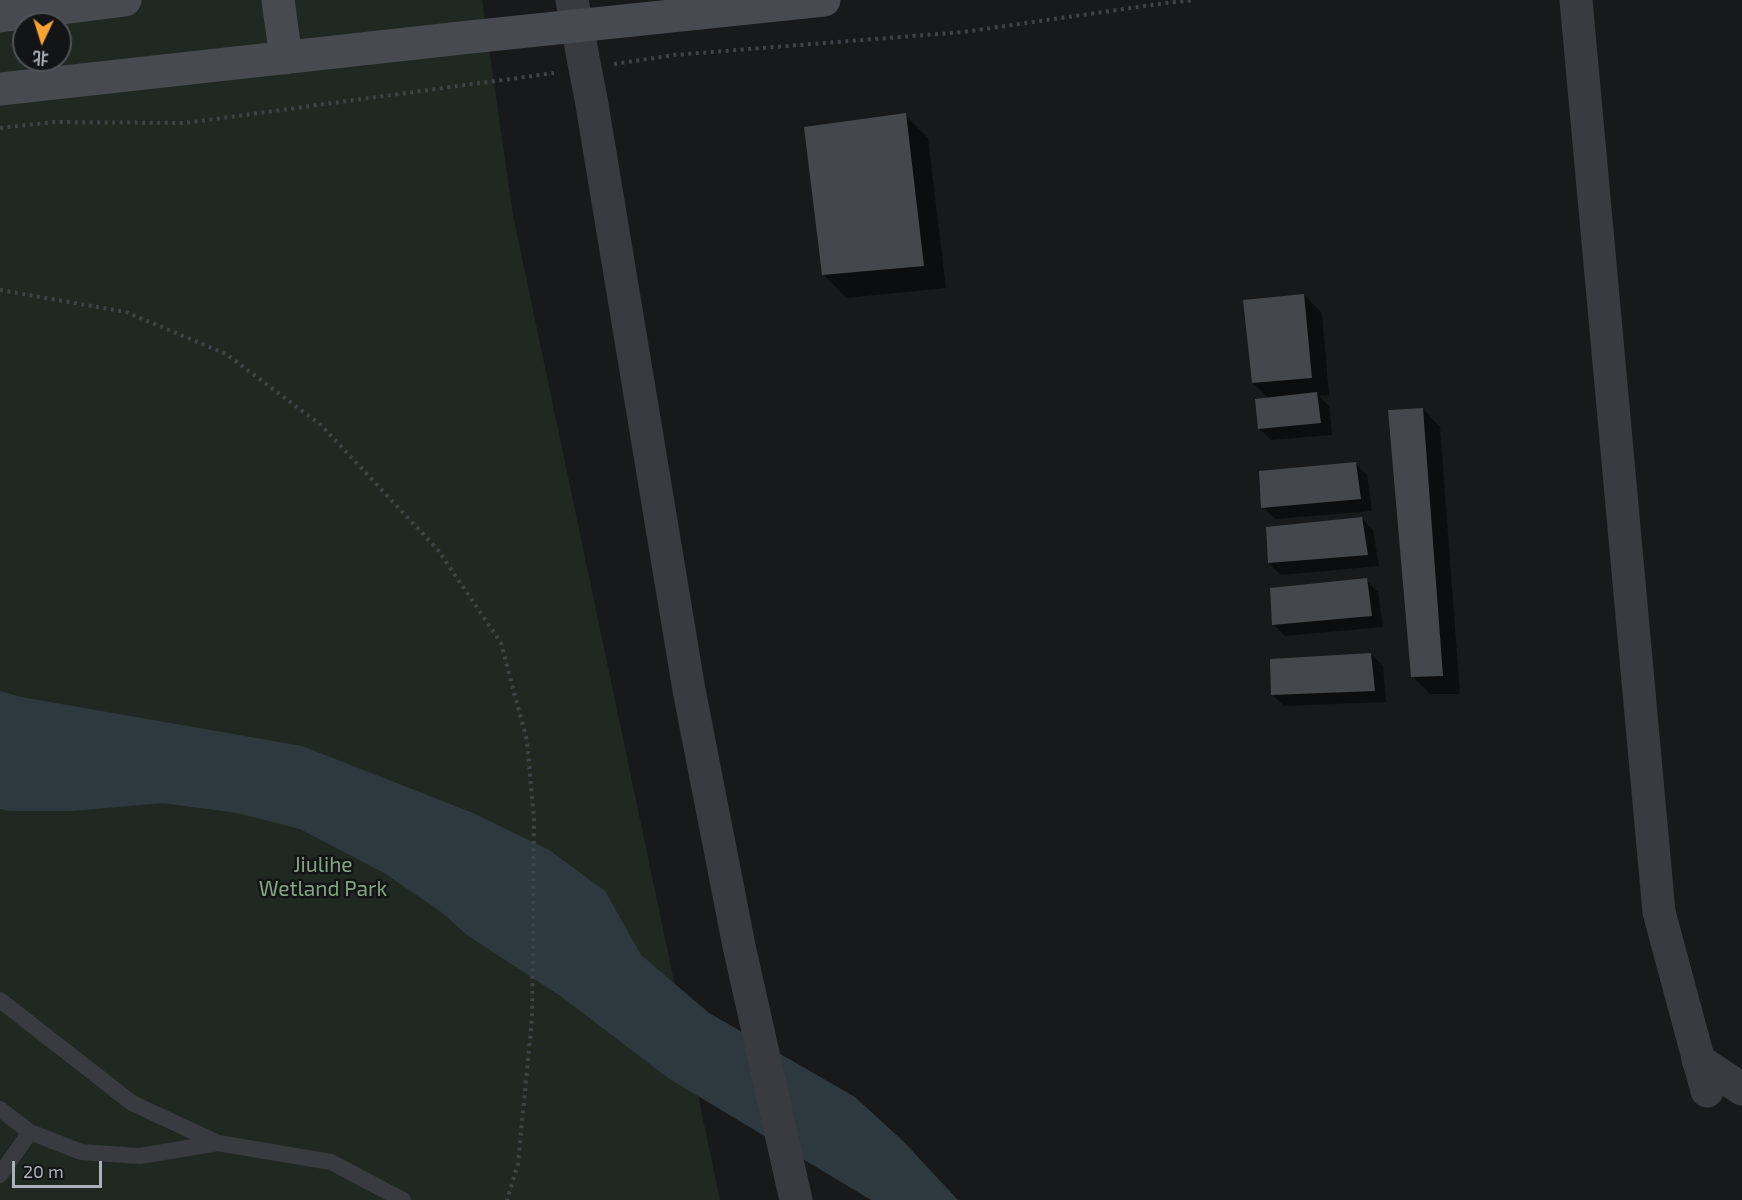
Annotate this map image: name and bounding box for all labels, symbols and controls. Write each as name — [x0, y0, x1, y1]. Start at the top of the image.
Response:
north arrow — [12, 12, 72, 72]
text: 北 — [32, 48, 50, 68]
park label: Jiulihe Wetland Park — [259, 852, 387, 902]
scale bar — [15, 1149, 105, 1187]
text: 20 m — [23, 1160, 64, 1182]

